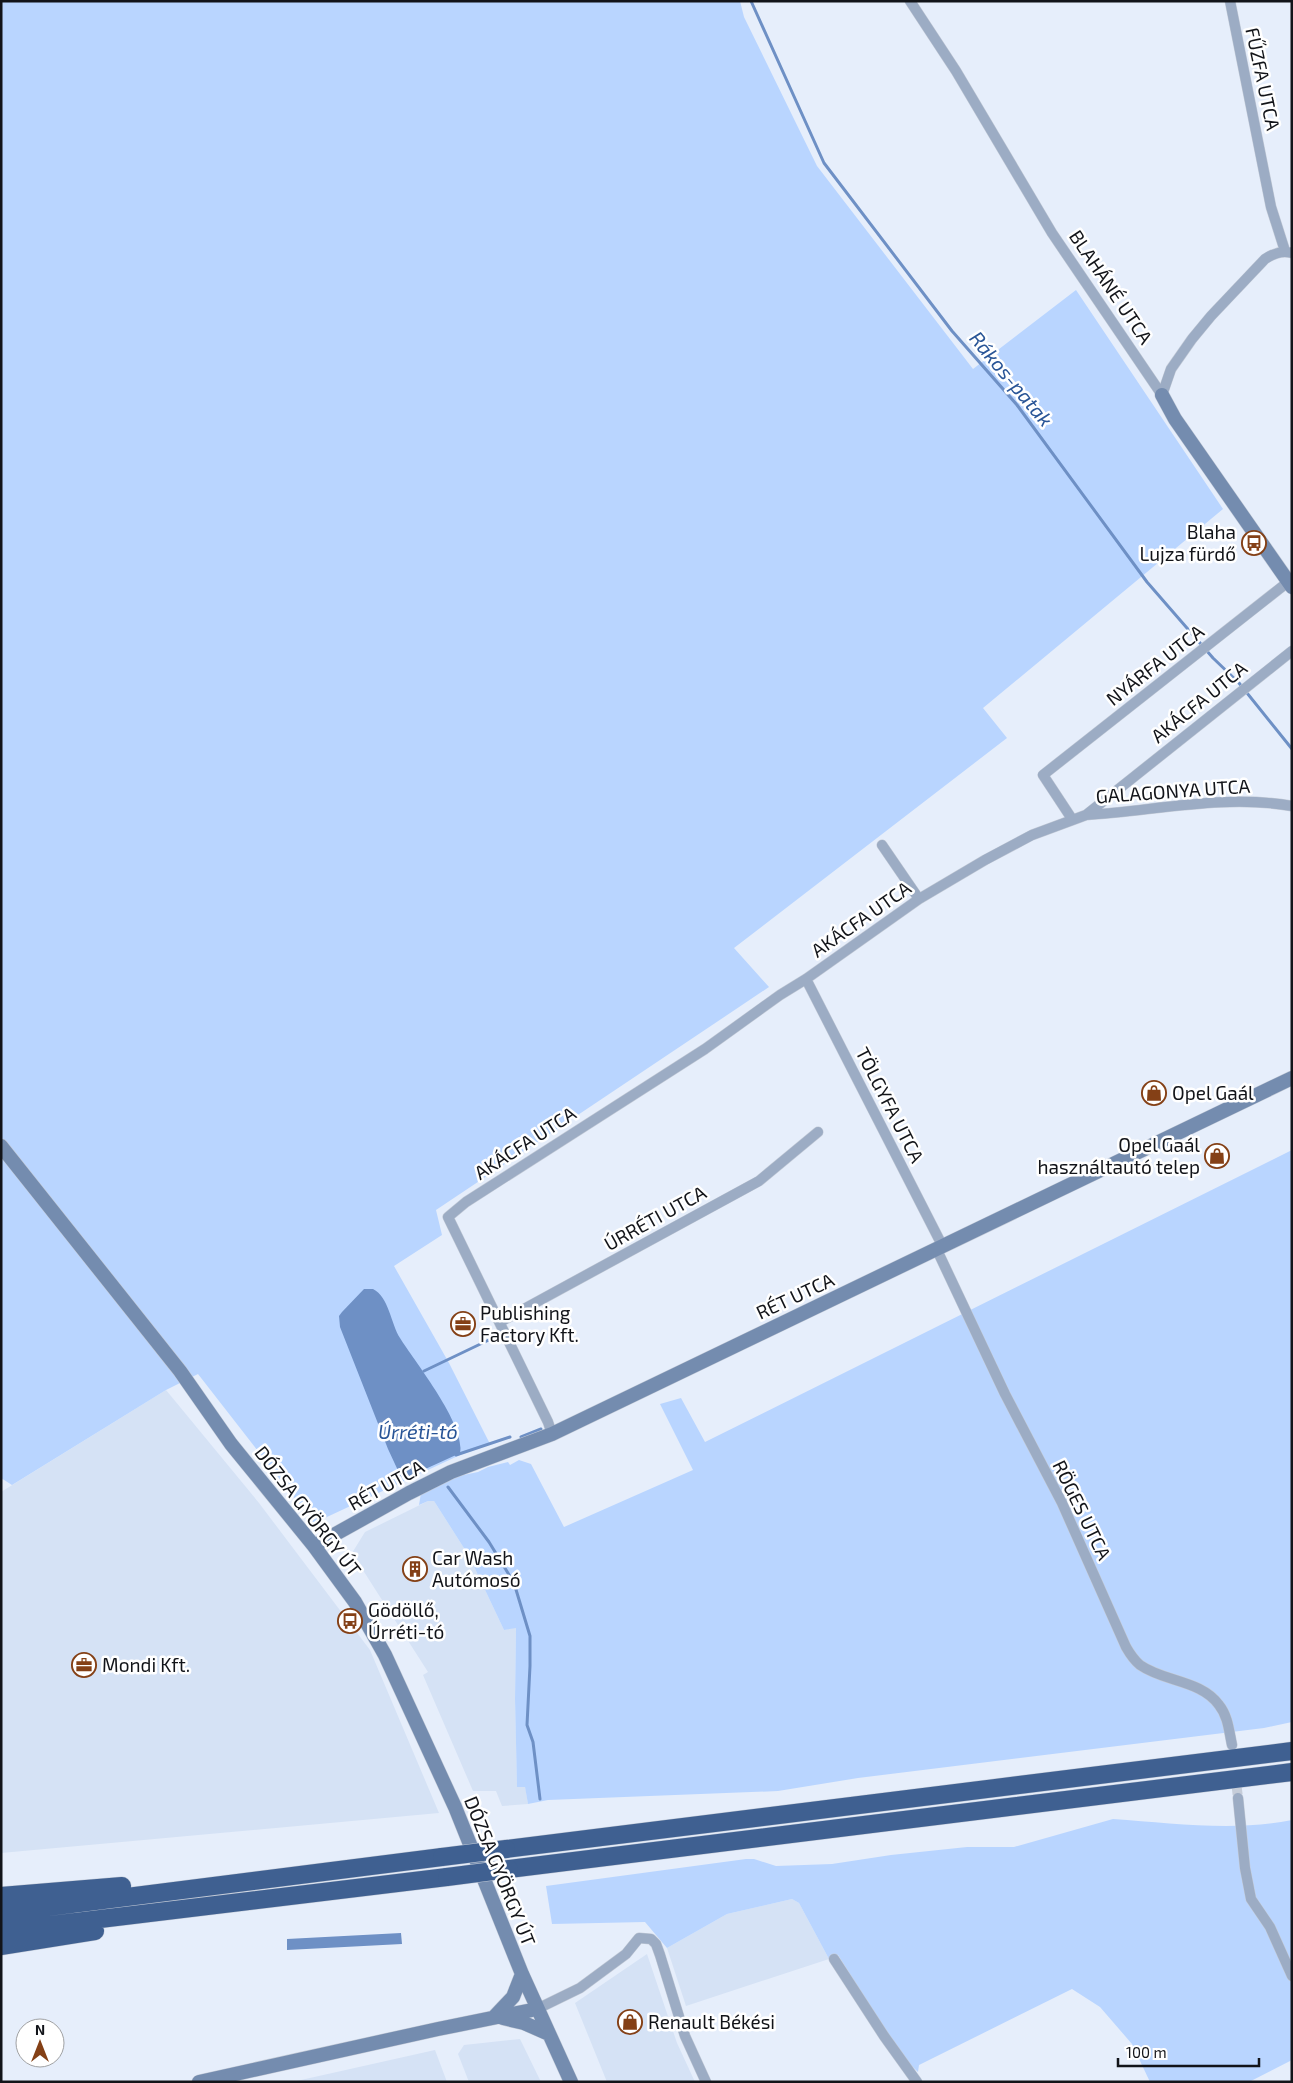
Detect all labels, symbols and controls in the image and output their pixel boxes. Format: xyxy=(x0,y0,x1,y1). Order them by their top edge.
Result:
street label: FŰZFA UTCA xyxy=(1241,25,1286,133)
street label: BLAHÁNÉ UTCA xyxy=(1065,225,1158,348)
water label: Rákos-patak xyxy=(965,326,1058,431)
place label: Blaha Lujza fürdő xyxy=(1139,520,1236,565)
bus stop icon: Blaha Lujza fürdő xyxy=(1241,530,1267,556)
street label: NYÁRFA UTCA xyxy=(1101,619,1208,710)
street label: AKÁCFA UTCA xyxy=(1146,656,1251,747)
street label: GALAGONYA UTCA xyxy=(1095,774,1251,807)
street label: AKÁCFA UTCA xyxy=(806,876,915,961)
street label: TÖLGYFA UTCA xyxy=(851,1043,929,1166)
shop icon: Opel Gaál xyxy=(1141,1080,1167,1106)
place label: Opel Gaál xyxy=(1172,1081,1254,1104)
street label: AKÁCFA UTCA xyxy=(470,1101,580,1184)
place label: Opel Gaál használtautó telep xyxy=(1037,1133,1200,1178)
shop icon: Opel Gaál használtautó telep xyxy=(1204,1143,1230,1169)
street label: ÚRRÉTI UTCA xyxy=(600,1180,710,1255)
street label: RÉT UTCA xyxy=(752,1267,838,1324)
place label: Publishing Factory Kft. xyxy=(480,1301,579,1346)
office icon: Publishing Factory Kft. xyxy=(450,1311,476,1337)
water label: Úrréti-tó xyxy=(378,1419,458,1443)
street label: DÓZSA GYÖRGY ÚT xyxy=(250,1441,366,1580)
street label: RÉT UTCA xyxy=(344,1454,428,1515)
street label: RÖGES UTCA xyxy=(1048,1456,1117,1564)
place label: Car Wash Autómosó xyxy=(432,1546,521,1591)
building icon: Car Wash Autómosó xyxy=(402,1556,428,1582)
place label: Gödöllő, Úrréti-tó xyxy=(368,1598,444,1643)
bus stop icon: Gödöllő, Úrréti-tó xyxy=(337,1608,363,1634)
office icon: Mondi Kft. xyxy=(71,1652,97,1678)
place label: Mondi Kft. xyxy=(102,1653,190,1676)
street label: DÓZSA GYÖRGY ÚT xyxy=(460,1793,541,1949)
shop icon: Renault Békési xyxy=(617,2009,643,2035)
place label: Renault Békési xyxy=(648,2010,775,2033)
north arrow xyxy=(15,2018,65,2068)
text: N xyxy=(35,2021,45,2038)
scale bar xyxy=(1118,2036,1259,2068)
text: 100 m xyxy=(1126,2043,1167,2061)

